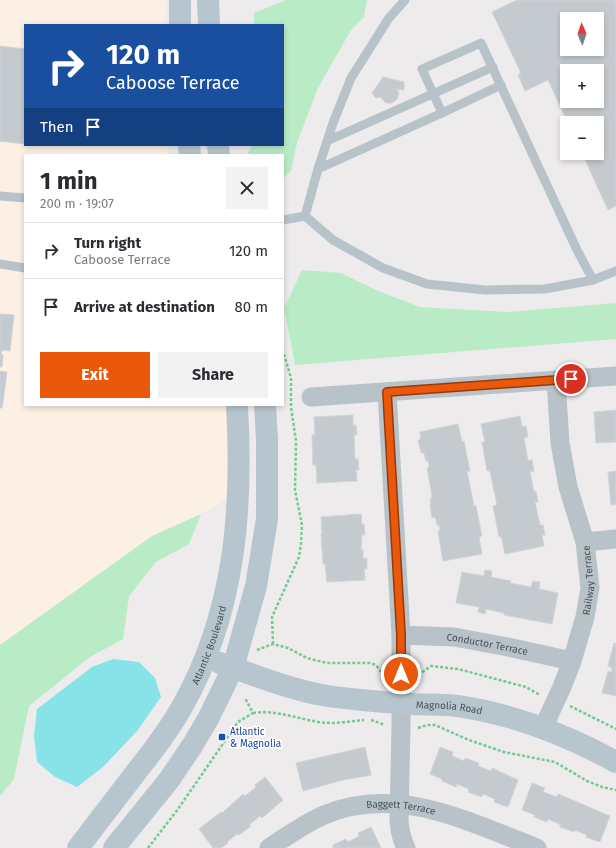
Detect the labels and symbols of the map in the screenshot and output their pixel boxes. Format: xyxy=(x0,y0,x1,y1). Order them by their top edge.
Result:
north arrow xyxy=(560,12,604,56)
pin xyxy=(554,362,588,396)
street label: Railway Terrace xyxy=(580,545,597,616)
street label: Atlantic Boulevard xyxy=(190,604,229,687)
street label: Conductor Terrace xyxy=(446,632,529,658)
position arrow xyxy=(380,653,422,695)
street label: Magnolia Road xyxy=(416,699,484,717)
place label: Atlantic & Magnolia xyxy=(230,726,281,750)
marker: Atlantic & Magnolia xyxy=(217,732,227,742)
street label: Baggett Terrace xyxy=(366,798,437,818)

